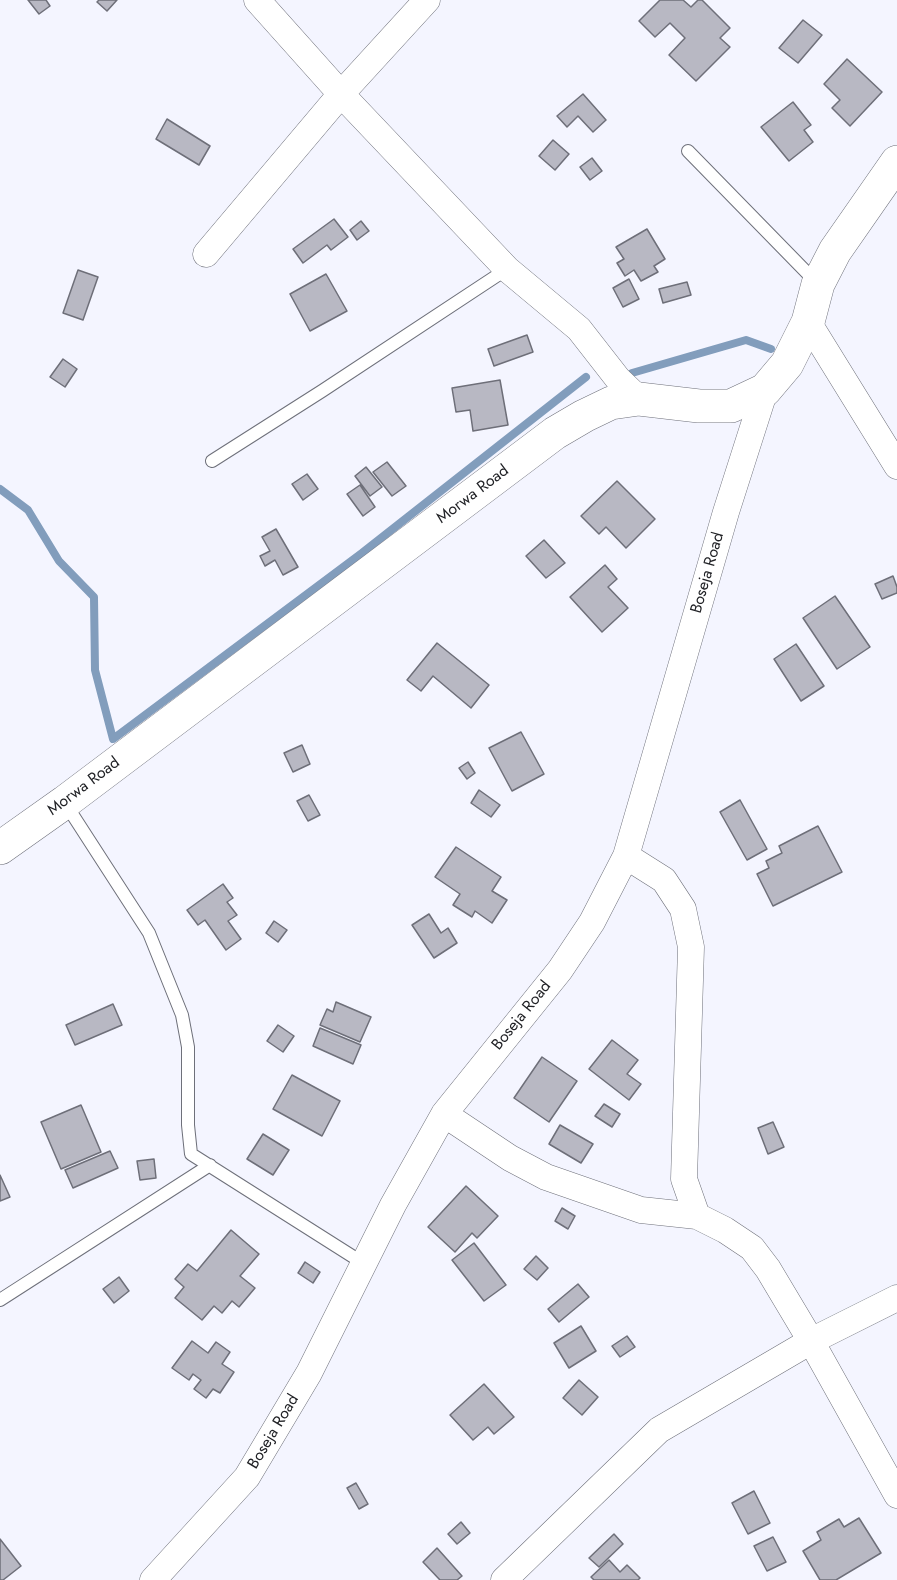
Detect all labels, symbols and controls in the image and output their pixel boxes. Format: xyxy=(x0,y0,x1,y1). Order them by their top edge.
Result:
street label: Morwa Road xyxy=(433,462,513,528)
street label: Boseja Road xyxy=(687,530,729,616)
street label: Morwa Road xyxy=(44,754,124,820)
street label: Boseja Road xyxy=(488,978,556,1054)
street label: Boseja Road xyxy=(244,1391,304,1473)

